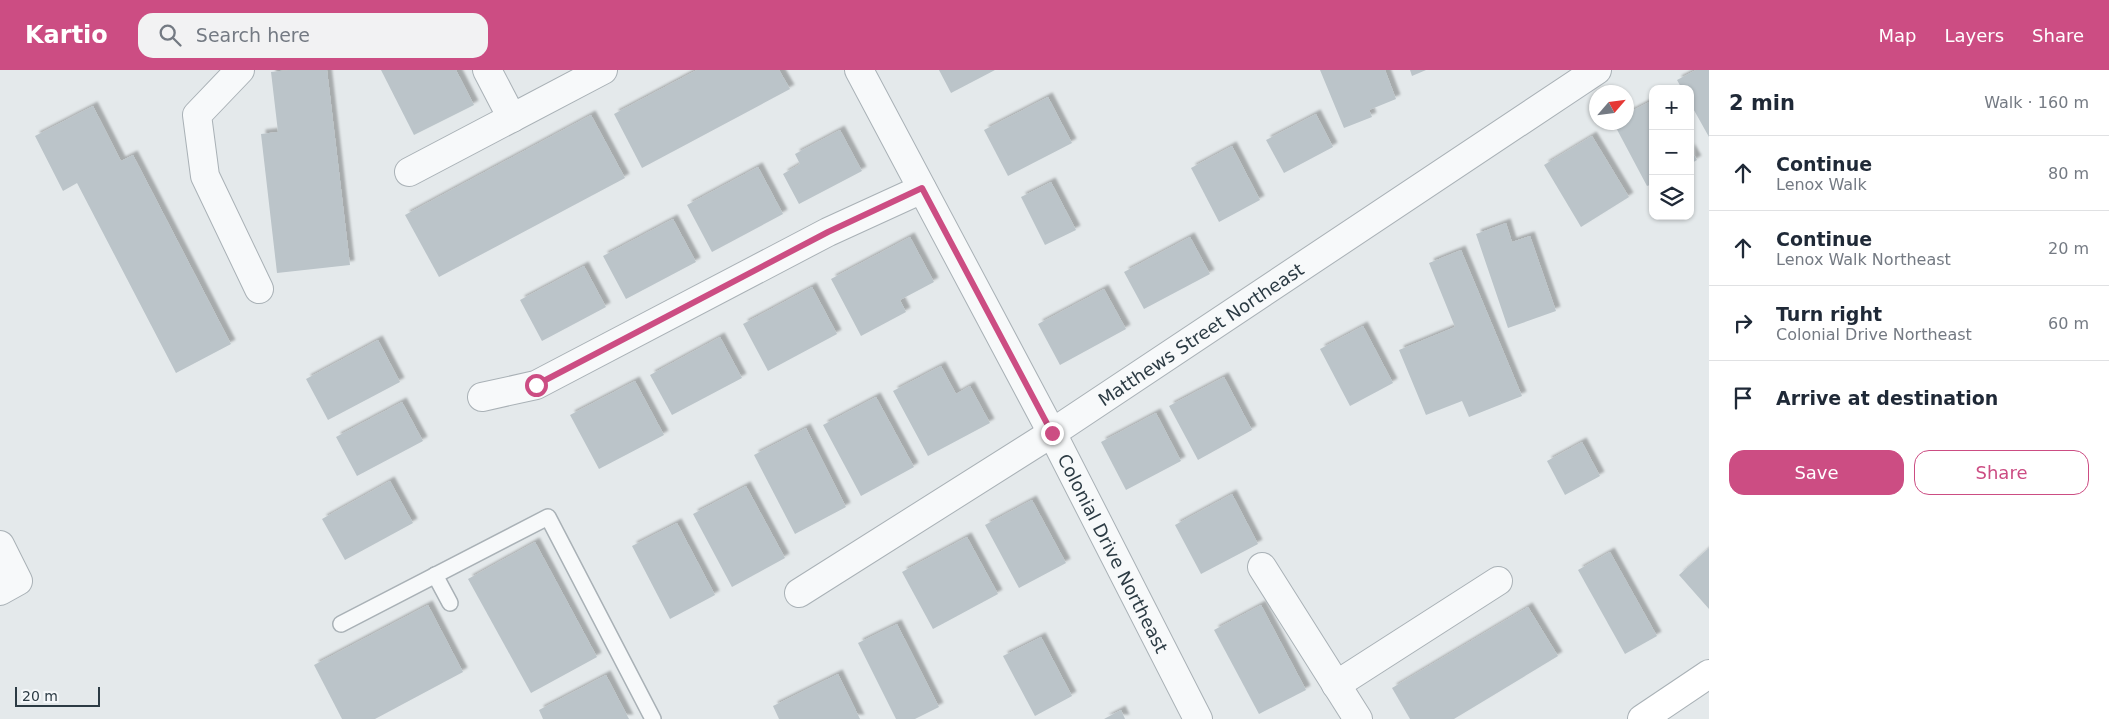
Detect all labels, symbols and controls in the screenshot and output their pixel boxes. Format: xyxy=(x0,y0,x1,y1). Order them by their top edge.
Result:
search box xyxy=(138,13,488,58)
text: Kartio xyxy=(25,21,108,49)
icon: search xyxy=(156,21,184,49)
text: Search here xyxy=(196,24,310,46)
text: Map xyxy=(1878,25,1916,46)
text: Layers xyxy=(1944,25,2004,46)
text: Share xyxy=(2032,25,2084,46)
north arrow xyxy=(1589,85,1634,130)
map controls xyxy=(1649,85,1694,220)
button: + xyxy=(1649,85,1694,130)
text: 2 min xyxy=(1729,91,1795,115)
text: Walk · 160 m xyxy=(1984,93,2089,112)
button: − xyxy=(1649,130,1694,175)
text: Continue xyxy=(1776,153,1872,175)
icon: ahead xyxy=(1729,159,1757,187)
text: 80 m xyxy=(2048,164,2089,183)
button: layers xyxy=(1649,175,1694,220)
text: Lenox Walk xyxy=(1776,175,1867,194)
text: Continue xyxy=(1776,228,1872,250)
icon: ahead xyxy=(1729,234,1757,262)
text: 20 m xyxy=(2048,239,2089,258)
text: Lenox Walk Northeast xyxy=(1776,250,1951,269)
street label: Matthews Street Northeast xyxy=(1094,258,1307,410)
text: Turn right xyxy=(1776,303,1882,325)
icon: right xyxy=(1729,309,1757,337)
text: 60 m xyxy=(2048,314,2089,333)
text: Colonial Drive Northeast xyxy=(1776,325,1972,344)
route start xyxy=(525,374,548,397)
icon: arrive xyxy=(1729,384,1757,412)
text: Arrive at destination xyxy=(1776,387,1998,409)
route end xyxy=(1041,422,1064,445)
street label: Colonial Drive Northeast xyxy=(1054,450,1173,656)
button: Save xyxy=(1729,450,1904,495)
button: Share xyxy=(1914,450,2089,495)
scale bar xyxy=(15,684,100,707)
text: 20 m xyxy=(22,688,58,704)

